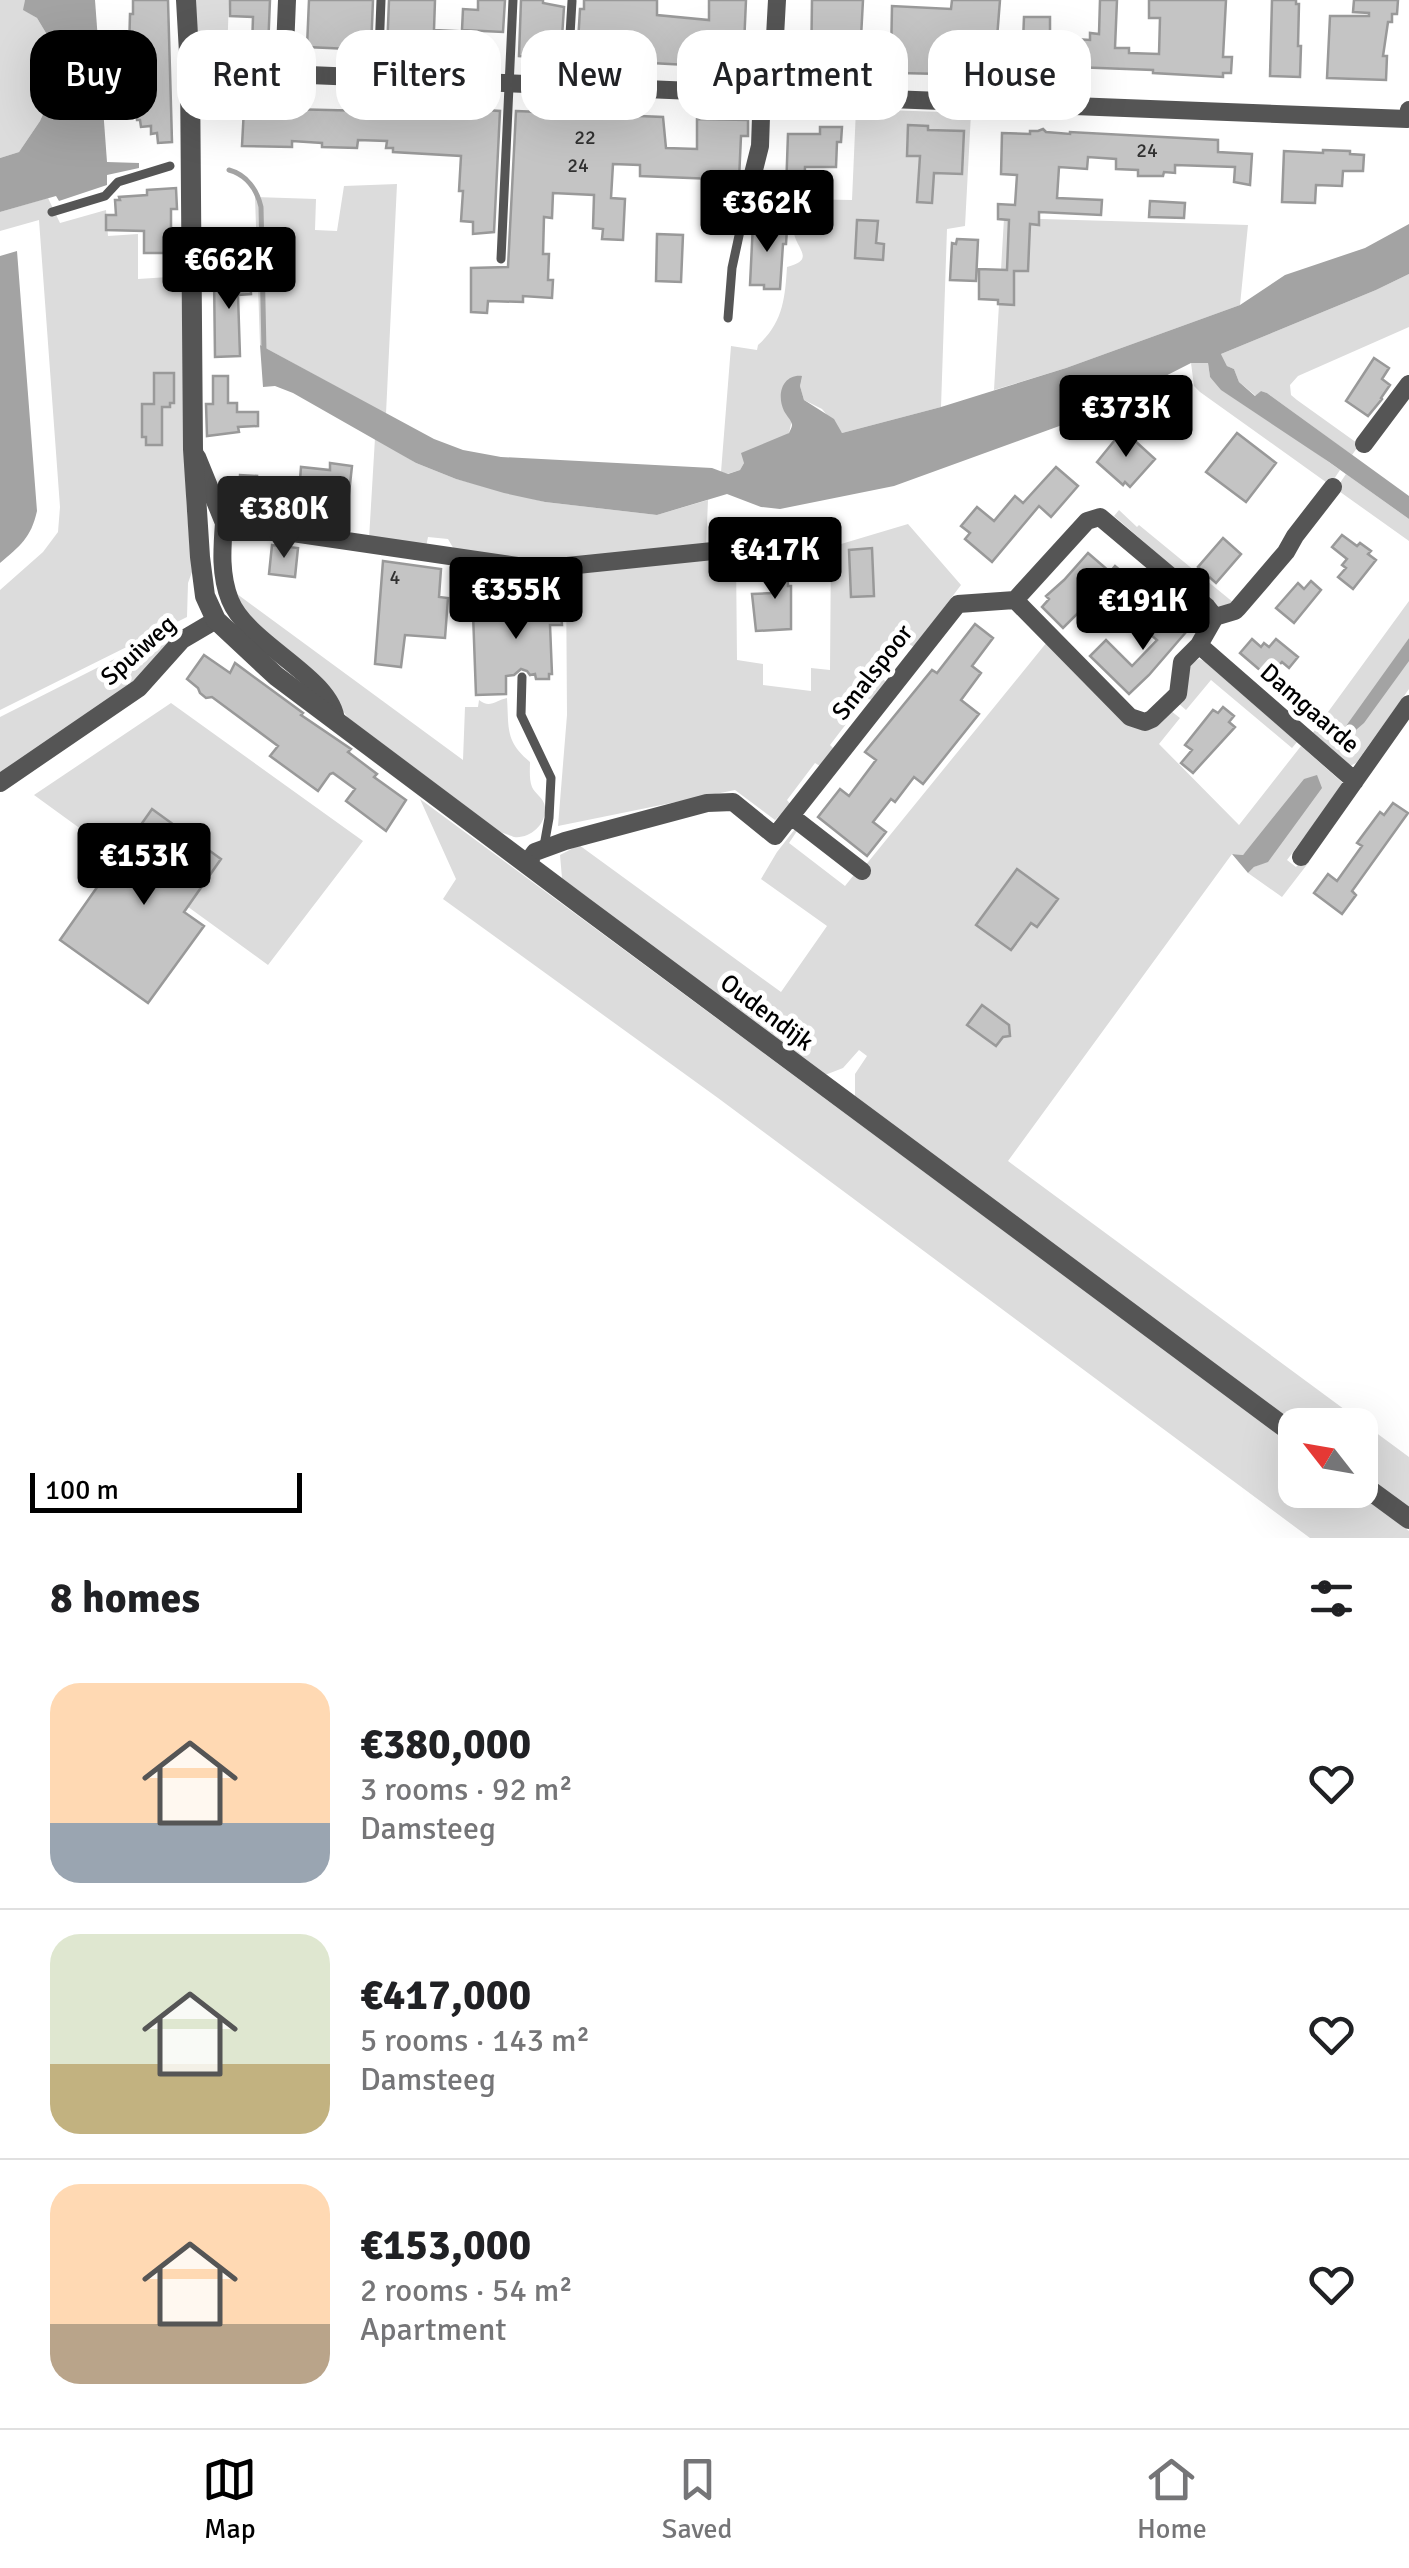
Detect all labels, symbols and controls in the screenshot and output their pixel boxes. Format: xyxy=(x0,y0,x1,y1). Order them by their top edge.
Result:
chip: Buy xyxy=(30,30,157,120)
chip: Rent xyxy=(177,30,316,120)
chip: Filters xyxy=(336,30,501,120)
chip: New xyxy=(521,30,657,120)
chip: Apartment xyxy=(677,30,908,120)
chip: House xyxy=(928,30,1091,120)
house number: 22 xyxy=(574,125,596,150)
house number: 24 xyxy=(1136,138,1158,163)
house number: 24 xyxy=(567,153,589,178)
pin: €362K xyxy=(697,170,837,255)
text: €362K xyxy=(723,183,811,222)
pin: €662K xyxy=(159,227,299,312)
text: €662K xyxy=(185,240,273,279)
pin: €373K xyxy=(1056,375,1196,460)
text: €373K xyxy=(1082,388,1170,427)
pin: €380K xyxy=(214,476,354,561)
text: €380K xyxy=(240,489,328,528)
pin: €417K xyxy=(705,517,845,602)
text: €417K xyxy=(731,530,819,569)
pin: €355K xyxy=(446,557,586,642)
house number: 4 xyxy=(390,565,401,590)
pin: €191K xyxy=(1073,568,1213,653)
text: €355K xyxy=(472,570,560,609)
text: €191K xyxy=(1099,581,1187,620)
street label: Spuiweg xyxy=(94,608,182,692)
street label: Smalspoor xyxy=(825,617,920,726)
street label: Damgaarde xyxy=(1254,656,1366,760)
pin: €153K xyxy=(74,823,214,908)
text: €153K xyxy=(100,836,188,875)
street label: Oudendijk xyxy=(714,967,820,1057)
north arrow xyxy=(1278,1408,1378,1508)
map controls xyxy=(1278,1408,1378,1508)
scale bar xyxy=(30,1468,302,1512)
text: 100 m xyxy=(45,1473,119,1507)
icon: filters xyxy=(1304,1571,1359,1626)
text: 8 homes xyxy=(50,1573,200,1624)
text: €380,000 xyxy=(360,1719,531,1770)
icon: home xyxy=(130,1723,250,1843)
icon: heart xyxy=(1304,1756,1359,1811)
text: 3 rooms · 92 m² xyxy=(360,1770,573,1809)
text: Damsteeg xyxy=(360,1809,496,1848)
text: €417,000 xyxy=(360,1970,531,2021)
icon: home xyxy=(130,1974,250,2094)
icon: heart xyxy=(1304,2007,1359,2062)
text: 5 rooms · 143 m² xyxy=(360,2021,590,2060)
text: Damsteeg xyxy=(360,2060,496,2099)
text: €153,000 xyxy=(360,2220,531,2271)
icon: home xyxy=(130,2224,250,2344)
icon: heart xyxy=(1304,2257,1359,2312)
text: 2 rooms · 54 m² xyxy=(360,2271,573,2310)
text: Apartment xyxy=(360,2310,507,2349)
tab: Map xyxy=(202,2452,257,2546)
tab: Saved xyxy=(662,2452,732,2546)
tab: Home xyxy=(1137,2452,1207,2546)

